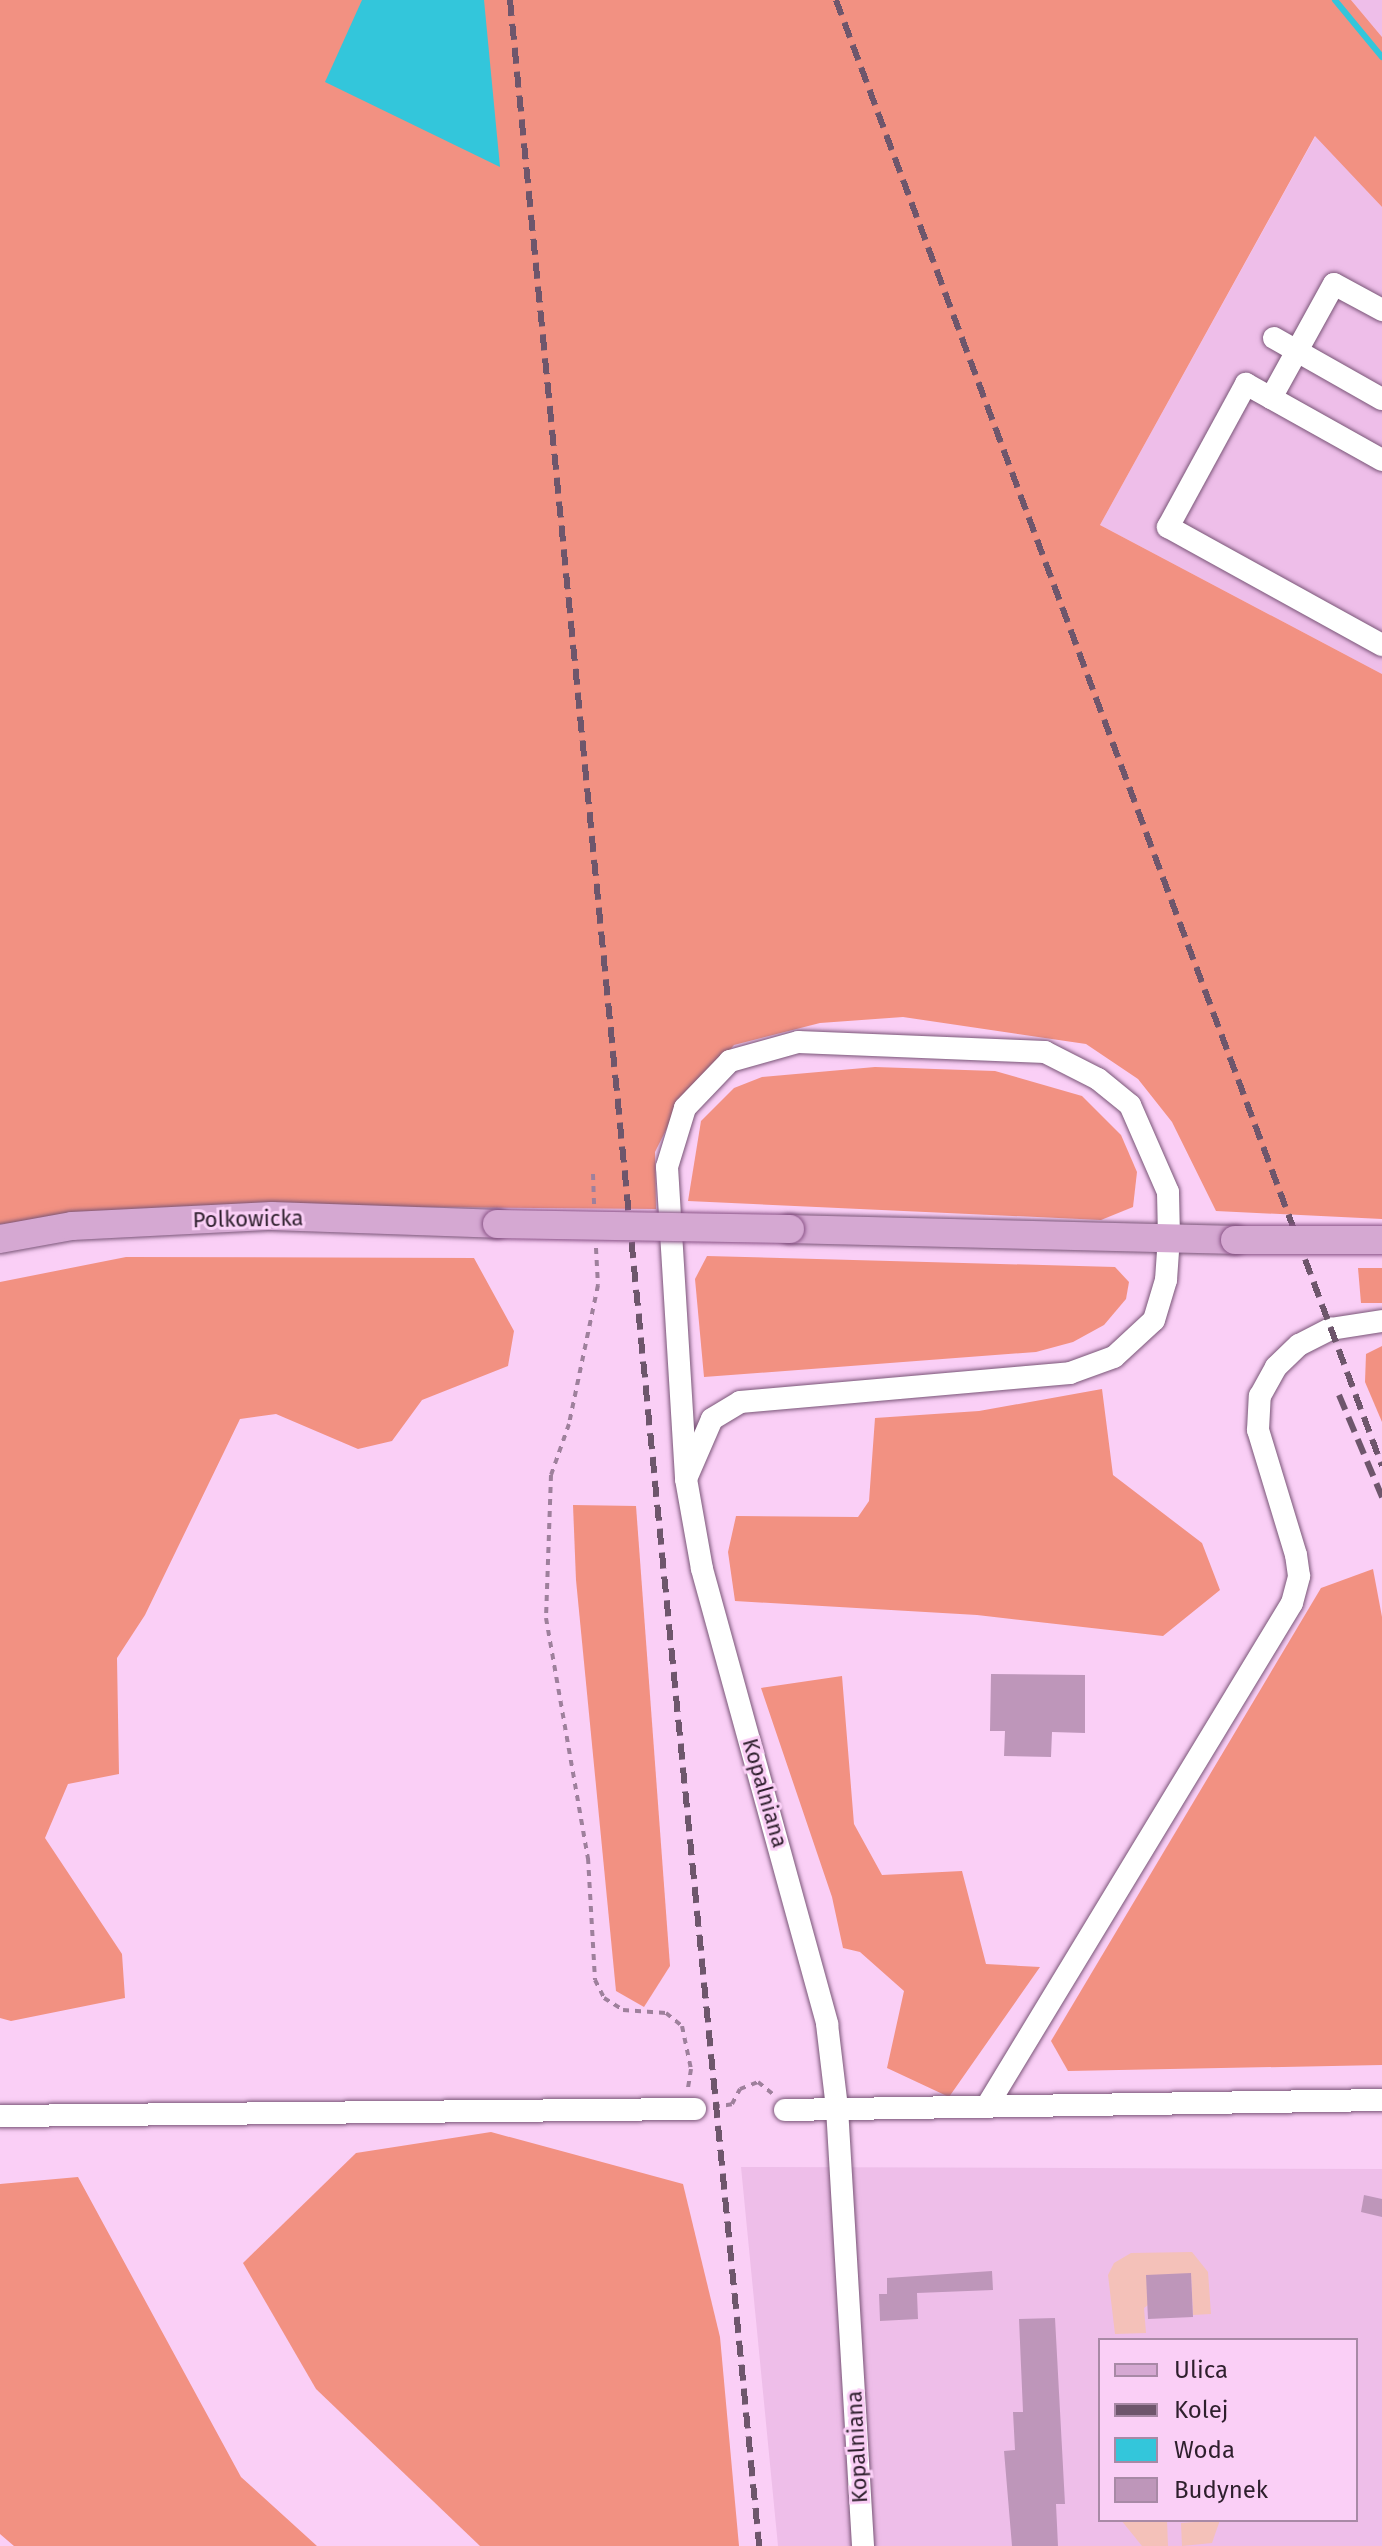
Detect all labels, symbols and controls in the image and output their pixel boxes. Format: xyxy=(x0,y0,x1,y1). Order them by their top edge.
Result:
street label: Polkowicka xyxy=(192,1205,304,1233)
street label: Kopalniana xyxy=(737,1735,793,1851)
legend xyxy=(1098,2338,1358,2522)
text: Ulica xyxy=(1174,2356,1228,2384)
street label: Kopalniana xyxy=(841,2390,873,2504)
text: Kolej xyxy=(1174,2396,1229,2424)
text: Woda xyxy=(1174,2436,1235,2464)
text: Budynek xyxy=(1174,2476,1268,2504)

